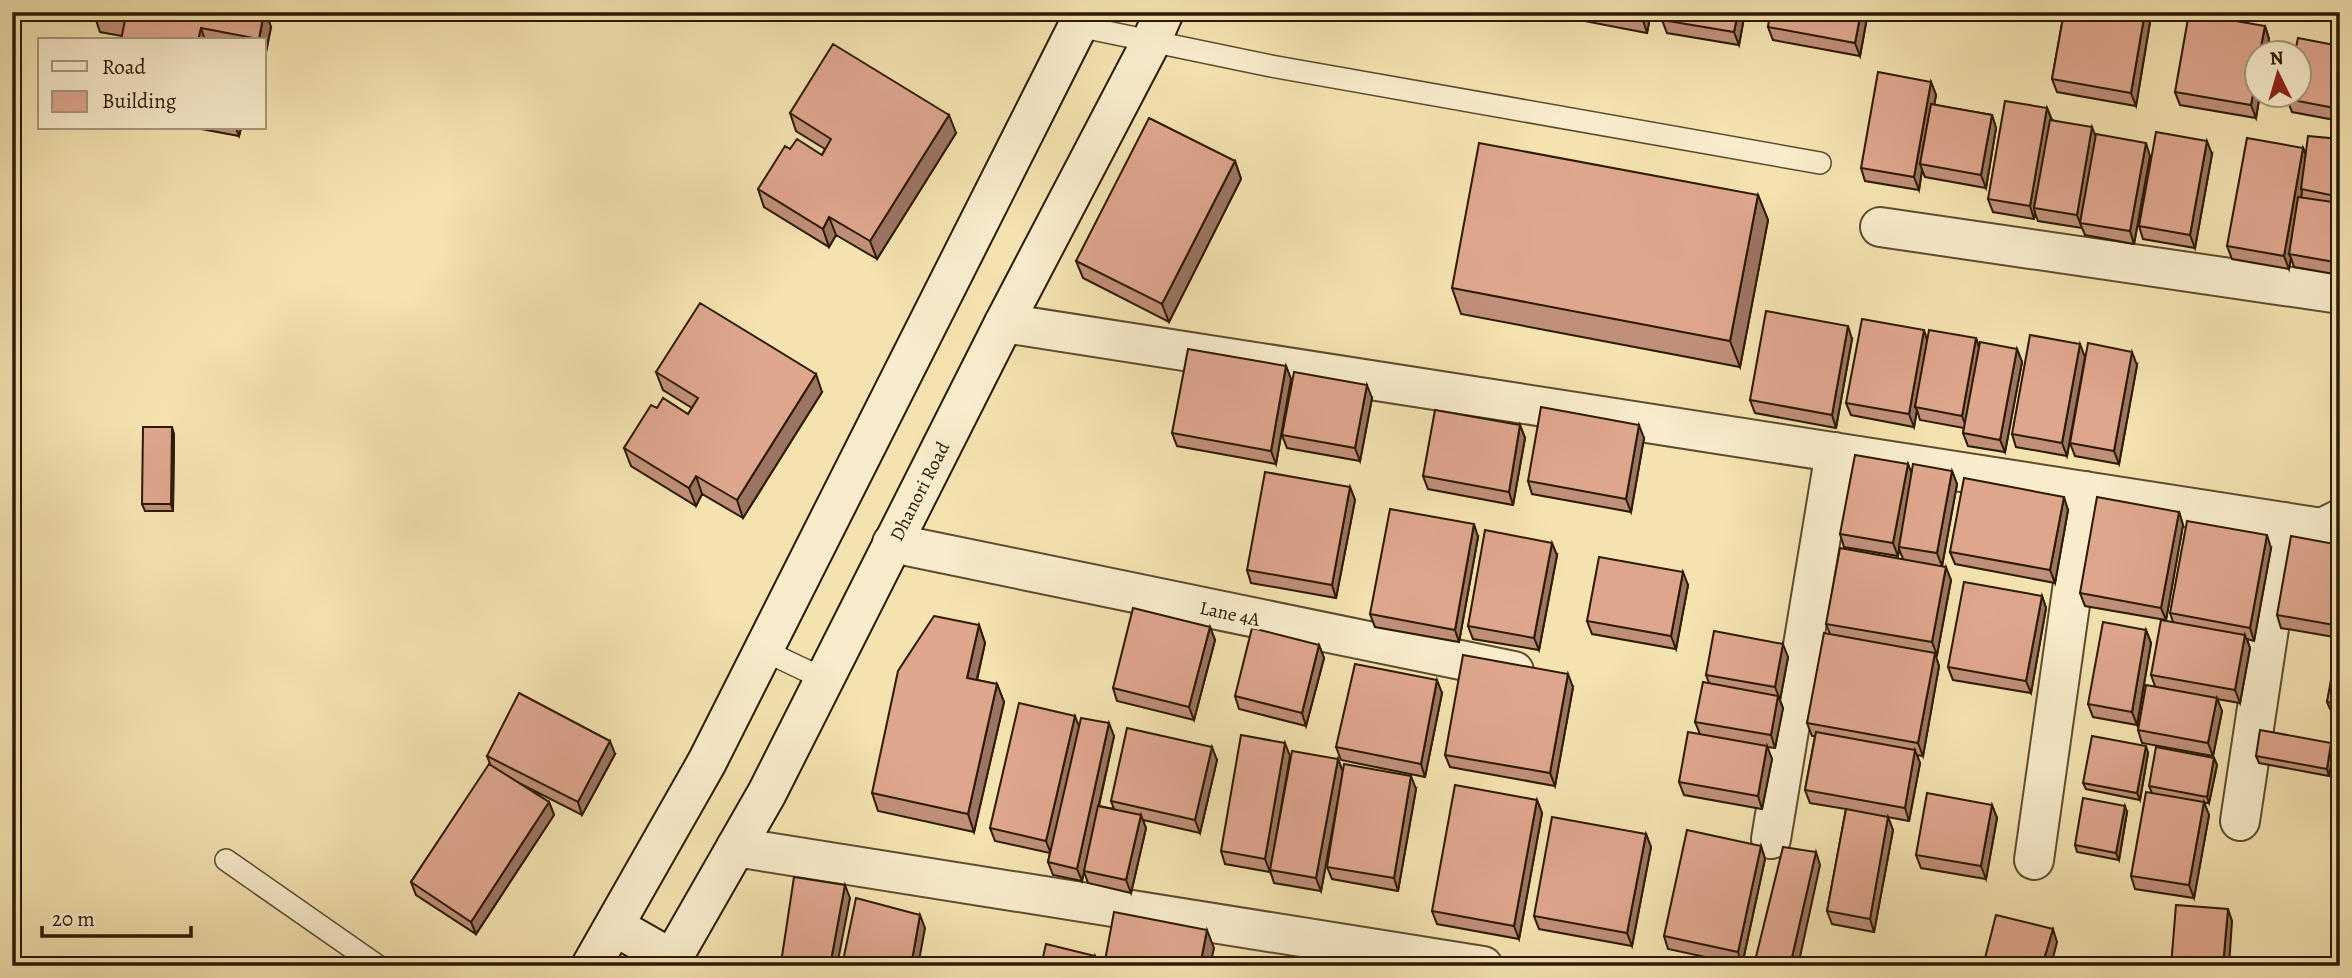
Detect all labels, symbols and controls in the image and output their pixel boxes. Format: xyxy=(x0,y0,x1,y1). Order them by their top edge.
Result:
legend xyxy=(38,38,266,130)
north arrow xyxy=(2244,38,2314,108)
text: N xyxy=(2269,44,2285,72)
text: Road xyxy=(102,53,146,81)
text: Building xyxy=(102,87,177,115)
street label: Dhanori Road xyxy=(884,437,956,546)
street label: Lane 4A xyxy=(1197,595,1263,633)
scale bar xyxy=(42,894,191,938)
text: 20 m xyxy=(52,905,95,933)

